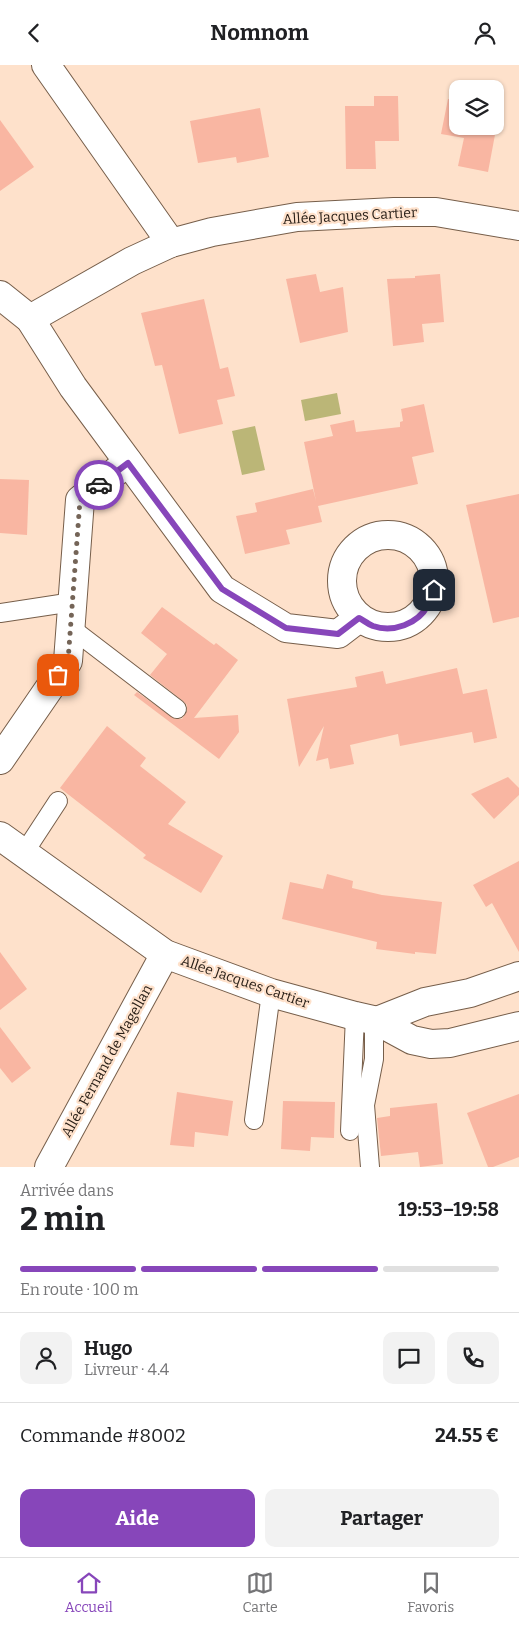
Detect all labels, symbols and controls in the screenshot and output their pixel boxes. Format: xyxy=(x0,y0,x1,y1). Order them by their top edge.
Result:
icon: back xyxy=(20,19,48,47)
text: Nomnom xyxy=(210,19,309,46)
icon: person xyxy=(471,19,499,47)
map controls xyxy=(449,80,504,135)
button: layers xyxy=(449,80,504,135)
street label: Allée Jacques Cartier xyxy=(282,204,418,228)
courier xyxy=(74,460,124,510)
icon: car xyxy=(85,471,113,499)
pin xyxy=(413,569,455,611)
icon: home xyxy=(420,576,448,604)
pin xyxy=(37,654,79,696)
icon: bag xyxy=(44,661,72,689)
street label: Allée Jacques Cartier xyxy=(179,952,311,1012)
street label: Allée Fernand de Magellan xyxy=(58,982,156,1140)
text: Arrivée dans xyxy=(20,1181,114,1200)
text: 19:53–19:58 xyxy=(398,1198,499,1221)
text: 2 min xyxy=(20,1200,105,1238)
text: En route · 100 m xyxy=(20,1280,139,1299)
button: person xyxy=(20,1332,72,1384)
button: chat xyxy=(383,1332,435,1384)
button: phone xyxy=(447,1332,499,1384)
text: Hugo xyxy=(84,1337,133,1360)
text: Livreur · 4.4 xyxy=(84,1360,169,1379)
text: Commande #8002 xyxy=(20,1424,186,1447)
text: 24.55 € xyxy=(435,1424,499,1447)
button: Aide xyxy=(20,1489,255,1547)
button: Partager xyxy=(265,1489,499,1547)
tab: Accueil xyxy=(65,1569,113,1616)
tab: Carte xyxy=(243,1569,278,1616)
tab: Favoris xyxy=(407,1569,454,1616)

